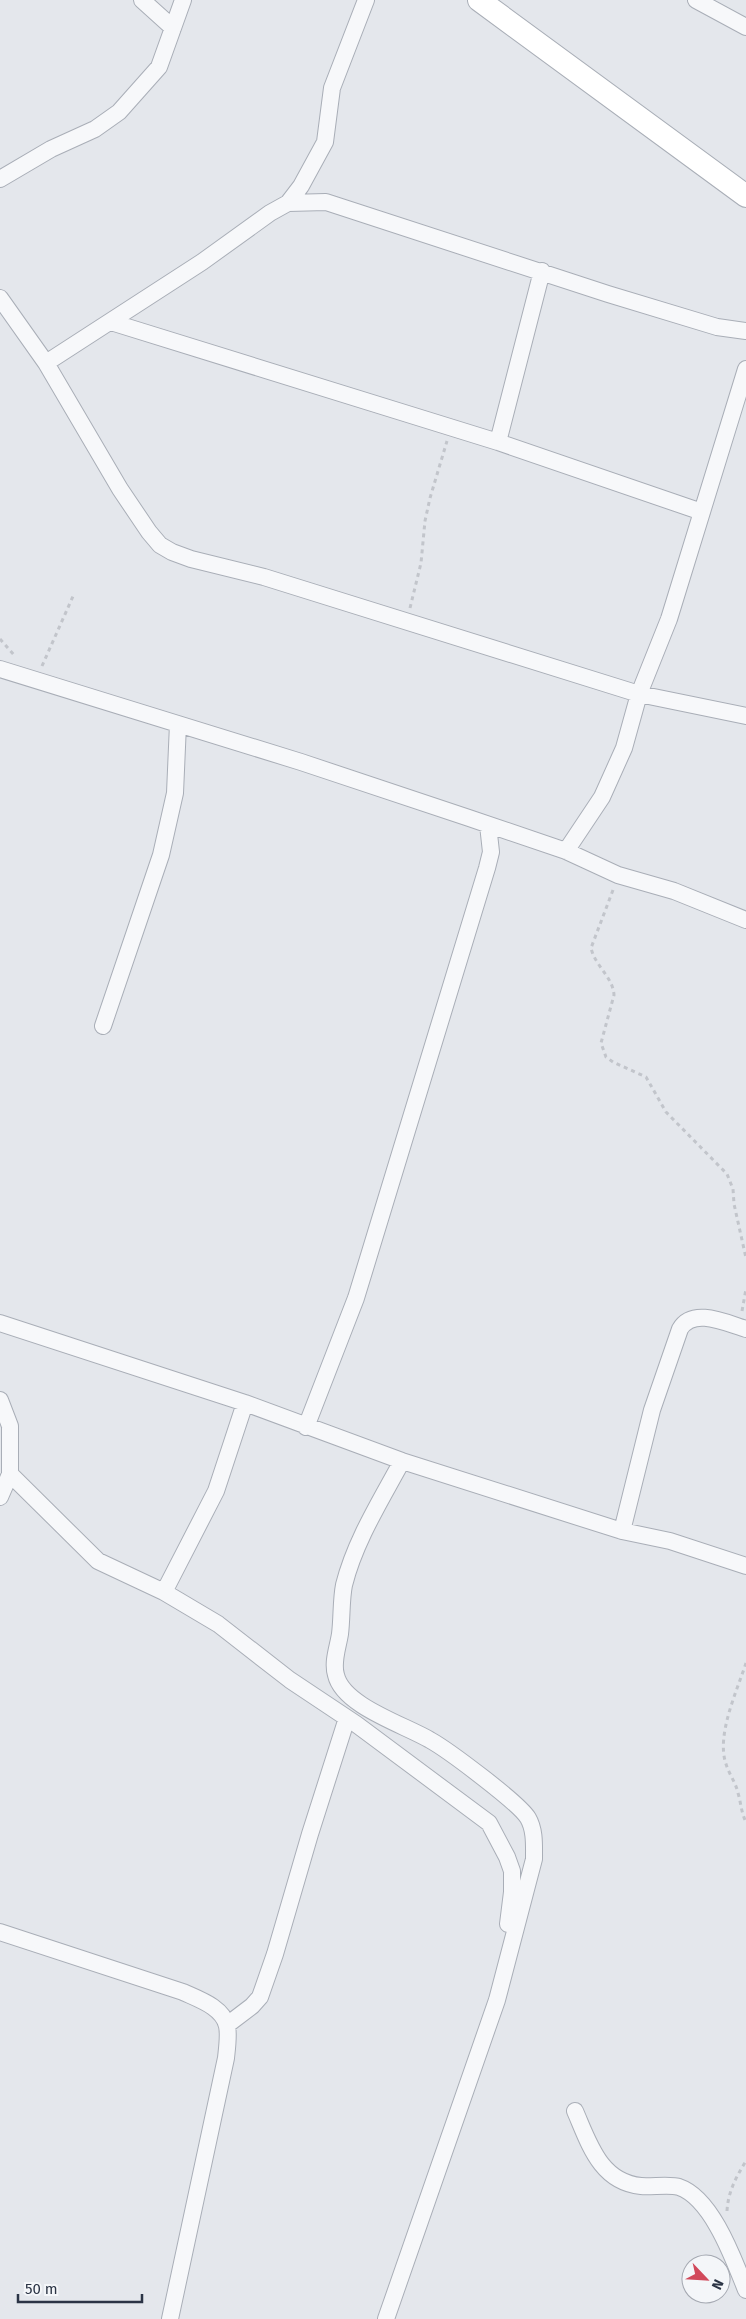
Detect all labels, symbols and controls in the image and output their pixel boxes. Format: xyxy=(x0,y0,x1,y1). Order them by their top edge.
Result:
north arrow xyxy=(681,2254,731,2304)
scale bar xyxy=(18,2272,141,2304)
text: N xyxy=(708,2276,727,2292)
text: 50 m xyxy=(25,2280,58,2298)

